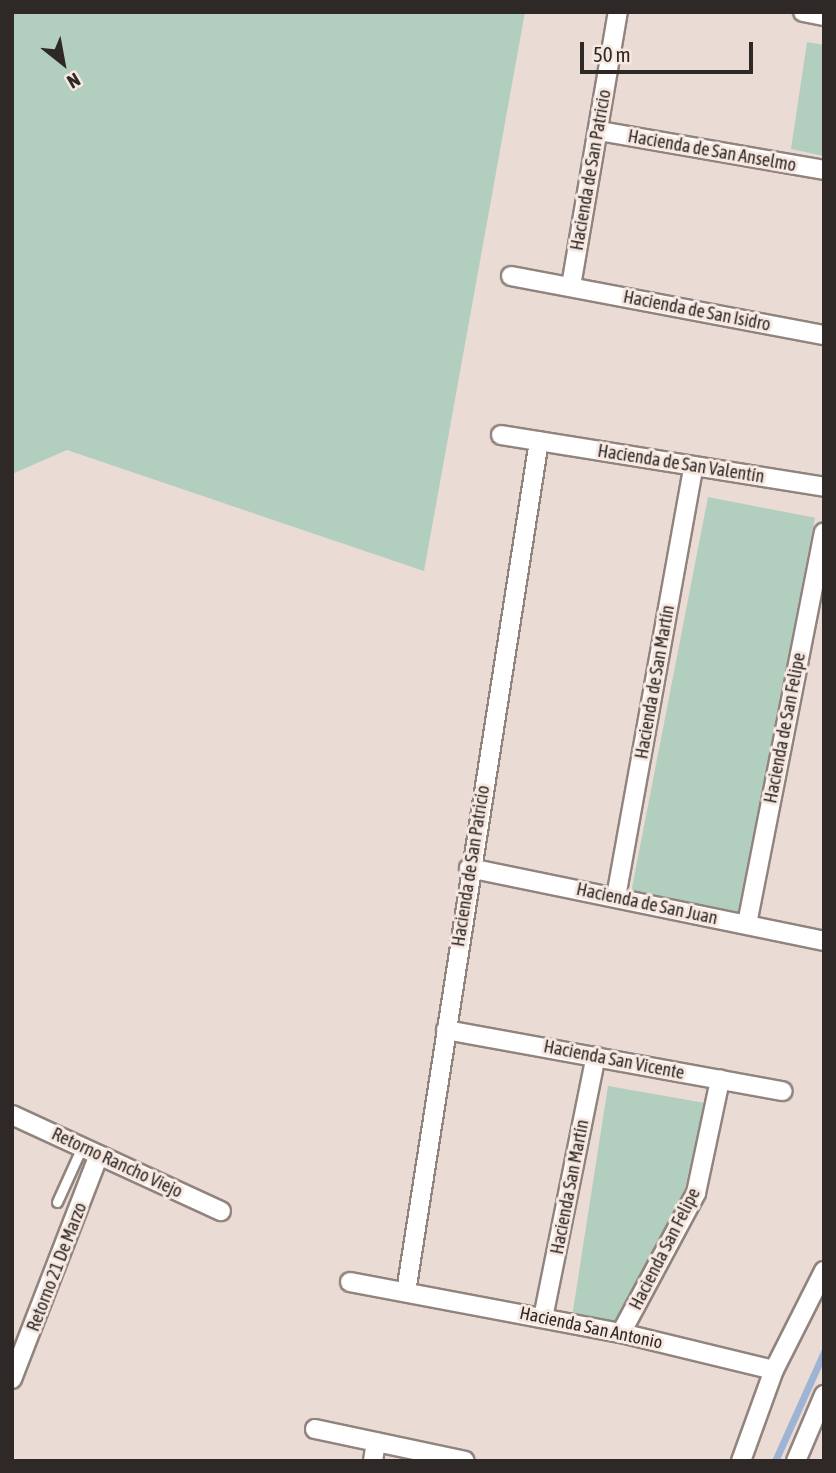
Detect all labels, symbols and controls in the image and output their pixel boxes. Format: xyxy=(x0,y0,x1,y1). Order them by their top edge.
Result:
north arrow xyxy=(28,28,98,98)
scale bar xyxy=(584,28,757,72)
text: 50 m xyxy=(593,42,631,66)
text: N xyxy=(63,69,84,93)
street label: Hacienda de San Patricio xyxy=(566,88,616,252)
street label: Hacienda de San Anselmo xyxy=(626,126,798,176)
street label: Hacienda de San Isidro xyxy=(622,286,772,336)
street label: Hacienda de San Valentín xyxy=(596,440,766,488)
street label: Hacienda de San Martín xyxy=(631,603,679,761)
street label: Hacienda de San Felipe xyxy=(760,651,810,805)
street label: Hacienda de San Patricio xyxy=(448,784,494,948)
street label: Hacienda de San Juan xyxy=(574,878,720,930)
street label: Hacienda San Vicente xyxy=(542,1036,686,1084)
street label: Hacienda San Martín xyxy=(546,1118,594,1256)
street label: Retorno Rancho Viejo xyxy=(48,1123,186,1203)
street label: Hacienda San Felipe xyxy=(625,1185,705,1313)
street label: Retorno 21 De Marzo xyxy=(23,1200,91,1334)
street label: Hacienda San Antonio xyxy=(518,1302,664,1354)

